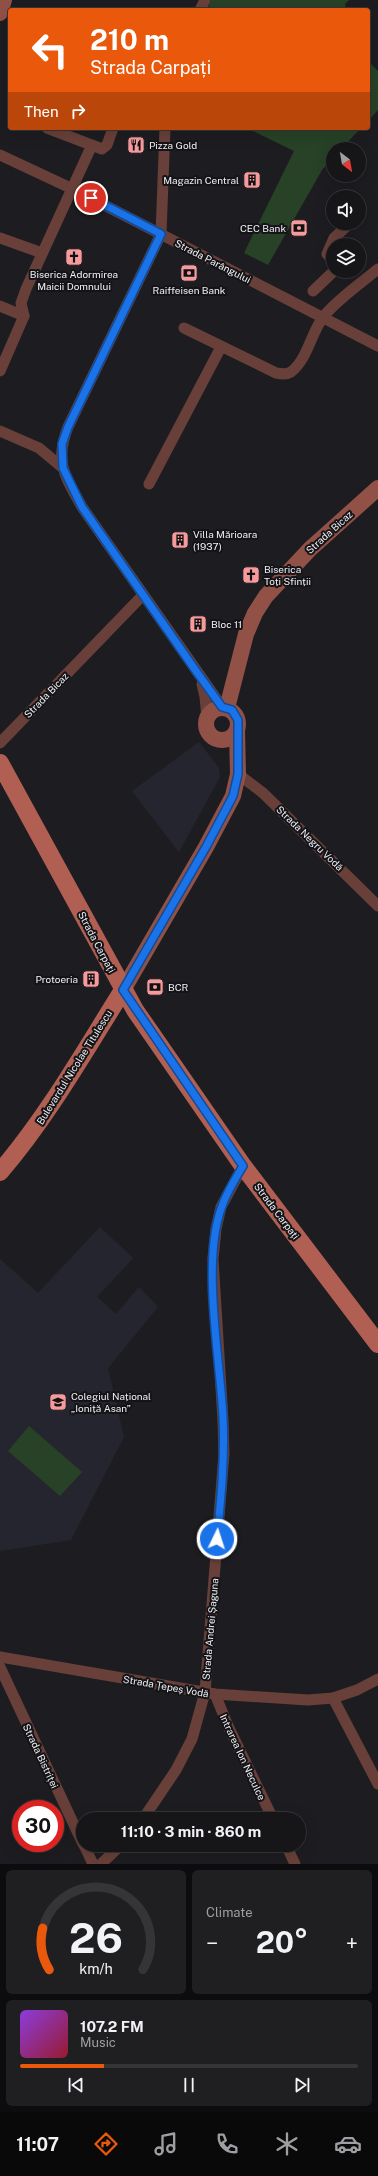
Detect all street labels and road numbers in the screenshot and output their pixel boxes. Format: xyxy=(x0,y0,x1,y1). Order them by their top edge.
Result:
street label: Strada Parângului xyxy=(173,237,253,285)
street label: Strada Bicaz xyxy=(303,508,355,556)
street label: Strada Bicaz xyxy=(21,670,71,720)
street label: Strada Negru Vodă xyxy=(274,803,346,873)
street label: Strada Carpați xyxy=(76,909,118,975)
street label: Bulevardul Nicolae Titulescu xyxy=(34,1007,114,1127)
street label: Strada Carpați xyxy=(252,1180,302,1242)
street label: Strada Andrei Șaguna xyxy=(200,1578,220,1680)
street label: Strada Țepeș Vodă xyxy=(122,1673,210,1700)
street label: Intrarea Ion Neculce xyxy=(218,1712,268,1802)
street label: Strada Bistriței xyxy=(21,1722,61,1790)

